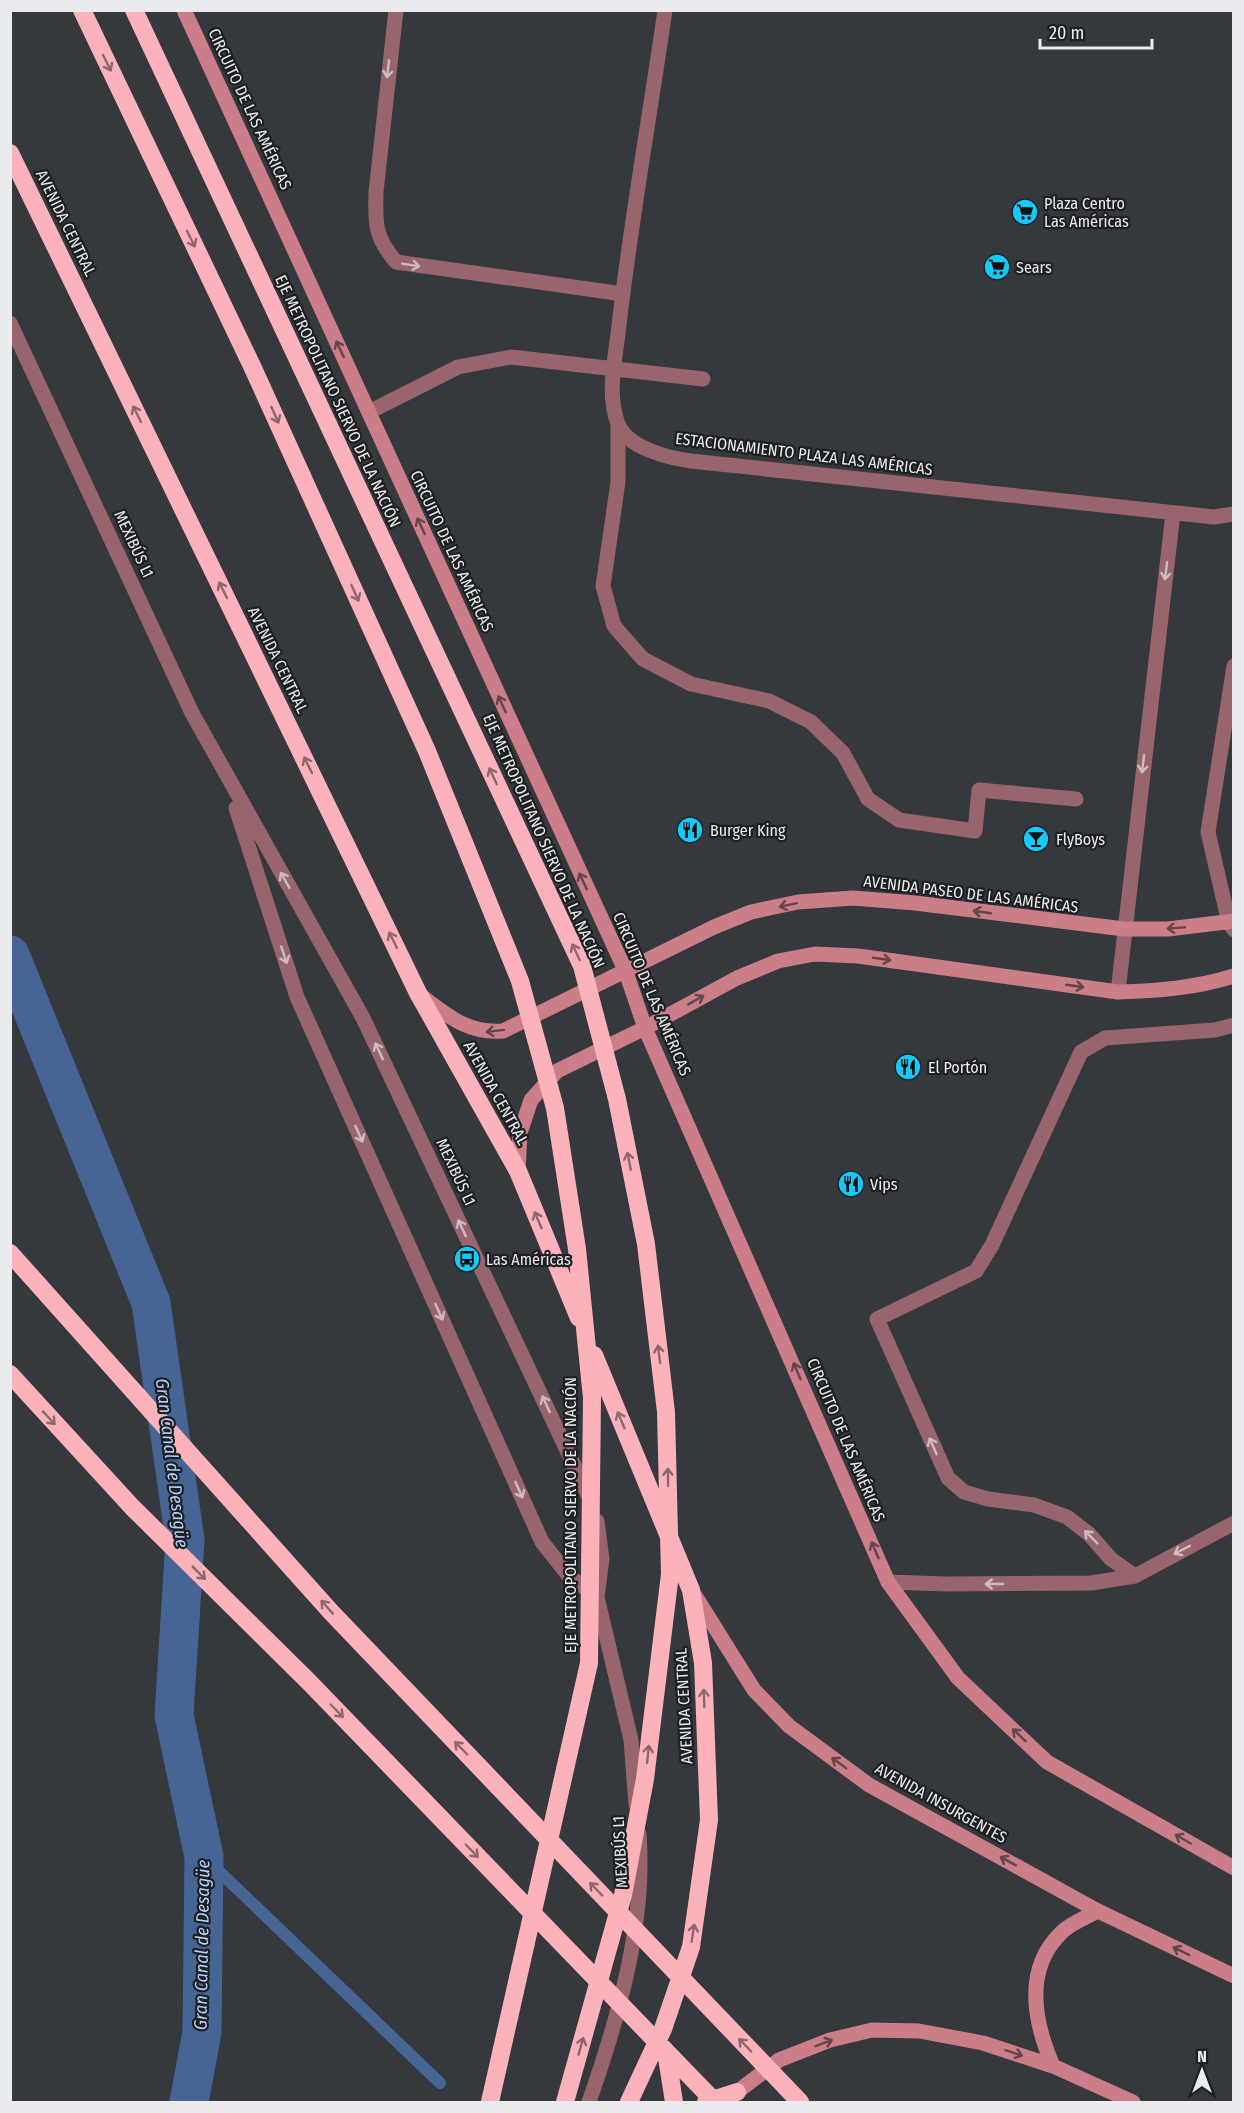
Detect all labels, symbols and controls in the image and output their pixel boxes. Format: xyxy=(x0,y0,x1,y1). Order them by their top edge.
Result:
scale bar xyxy=(1040,12,1152,50)
text: 20 m xyxy=(1049,22,1084,44)
street label: CIRCUITO DE LAS AMÉRICAS xyxy=(204,25,296,193)
one-way arrow xyxy=(102,54,113,72)
one-way arrow xyxy=(382,58,393,78)
street label: AVENIDA CENTRAL xyxy=(32,167,100,279)
place label: Plaza Centro Las Américas xyxy=(1044,194,1129,231)
supermarket icon: Plaza Centro Las Américas xyxy=(1010,197,1040,227)
one-way arrow xyxy=(186,230,198,248)
supermarket icon: Sears xyxy=(982,252,1012,282)
place label: Sears xyxy=(1016,258,1052,277)
one-way arrow xyxy=(401,259,421,270)
street label: EJE METROPOLITANO SIERVO DE LA NACIÓN xyxy=(271,272,405,530)
one-way arrow xyxy=(333,341,345,359)
one-way arrow xyxy=(131,406,143,424)
one-way arrow xyxy=(269,406,281,424)
street label: ESTACIONAMIENTO PLAZA LAS AMÉRICAS xyxy=(674,429,934,479)
street label: CIRCUITO DE LAS AMÉRICAS xyxy=(406,467,498,635)
street label: MEXIBÚS L1 xyxy=(110,507,158,581)
one-way arrow xyxy=(415,518,426,536)
one-way arrow xyxy=(1160,560,1171,580)
one-way arrow xyxy=(216,581,228,599)
one-way arrow xyxy=(350,583,362,601)
street label: AVENIDA CENTRAL xyxy=(244,604,312,716)
one-way arrow xyxy=(496,695,507,713)
street label: EJE METROPOLITANO SIERVO DE LA NACIÓN xyxy=(479,711,609,971)
one-way arrow xyxy=(1137,754,1148,774)
one-way arrow xyxy=(301,756,313,774)
one-way arrow xyxy=(487,767,499,785)
restaurant icon: Burger King xyxy=(675,815,705,845)
place label: Burger King xyxy=(710,821,786,840)
bar icon: FlyBoys xyxy=(1021,824,1051,854)
place label: FlyBoys xyxy=(1056,830,1105,849)
street label: AVENIDA PASEO DE LAS AMÉRICAS xyxy=(862,871,1080,917)
one-way arrow xyxy=(279,872,291,889)
one-way arrow xyxy=(577,872,589,890)
one-way arrow xyxy=(779,899,798,911)
one-way arrow xyxy=(972,906,992,917)
street label: CIRCUITO DE LAS AMÉRICAS xyxy=(609,909,695,1079)
one-way arrow xyxy=(1166,923,1186,934)
one-way arrow xyxy=(386,932,398,950)
one-way arrow xyxy=(569,944,581,962)
one-way arrow xyxy=(279,945,290,964)
one-way arrow xyxy=(871,954,891,965)
one-way arrow xyxy=(1064,980,1084,991)
one-way arrow xyxy=(687,994,705,1005)
one-way arrow xyxy=(485,1026,505,1037)
street label: AVENIDA CENTRAL xyxy=(460,1038,532,1148)
one-way arrow xyxy=(372,1043,384,1061)
restaurant icon: El Portón xyxy=(893,1052,923,1082)
place label: El Portón xyxy=(928,1058,987,1077)
one-way arrow xyxy=(354,1125,365,1143)
street label: MEXIBÚS L1 xyxy=(432,1135,480,1209)
one-way arrow xyxy=(623,1152,634,1172)
restaurant icon: Vips xyxy=(836,1169,866,1199)
place label: Vips xyxy=(870,1175,898,1194)
one-way arrow xyxy=(532,1211,543,1230)
one-way arrow xyxy=(456,1219,468,1237)
bus stop icon: Las Américas xyxy=(452,1244,482,1274)
place label: Las Américas xyxy=(486,1250,571,1269)
one-way arrow xyxy=(434,1302,445,1321)
one-way arrow xyxy=(653,1345,664,1364)
street label: CIRCUITO DE LAS AMÉRICAS xyxy=(803,1355,889,1525)
one-way arrow xyxy=(791,1362,802,1381)
water label: Gran Canal de Desagüe xyxy=(151,1377,193,1549)
street label: EJE METROPOLITANO SIERVO DE LA NACIÓN xyxy=(561,1377,580,1653)
one-way arrow xyxy=(539,1395,551,1413)
one-way arrow xyxy=(42,1410,56,1425)
one-way arrow xyxy=(615,1411,626,1429)
one-way arrow xyxy=(927,1437,939,1455)
one-way arrow xyxy=(662,1467,673,1487)
one-way arrow xyxy=(514,1480,525,1498)
one-way arrow xyxy=(1084,1530,1098,1545)
one-way arrow xyxy=(868,1541,880,1559)
one-way arrow xyxy=(1174,1544,1191,1556)
one-way arrow xyxy=(191,1566,206,1581)
one-way arrow xyxy=(984,1578,1004,1590)
one-way arrow xyxy=(320,1600,334,1615)
street label: AVENIDA CENTRAL xyxy=(671,1648,697,1764)
one-way arrow xyxy=(699,1688,710,1708)
one-way arrow xyxy=(330,1703,344,1718)
one-way arrow xyxy=(1011,1728,1026,1743)
one-way arrow xyxy=(455,1741,469,1756)
one-way arrow xyxy=(643,1745,654,1765)
one-way arrow xyxy=(832,1757,848,1769)
street label: AVENIDA INSURGENTES xyxy=(872,1759,1010,1847)
street label: MEXIBÚS L1 xyxy=(609,1816,631,1888)
one-way arrow xyxy=(1174,1833,1192,1844)
one-way arrow xyxy=(465,1844,480,1859)
one-way arrow xyxy=(1000,1855,1017,1867)
water label: Gran Canal de Desagüe xyxy=(190,1859,214,2030)
one-way arrow xyxy=(589,1882,603,1897)
one-way arrow xyxy=(688,1924,699,1944)
one-way arrow xyxy=(1172,1944,1190,1956)
one-way arrow xyxy=(575,2037,587,2056)
one-way arrow xyxy=(814,2037,832,2048)
one-way arrow xyxy=(739,2038,753,2053)
north arrow xyxy=(1172,2041,1232,2101)
text: N xyxy=(1197,2047,1207,2066)
one-way arrow xyxy=(1004,2048,1023,2059)

